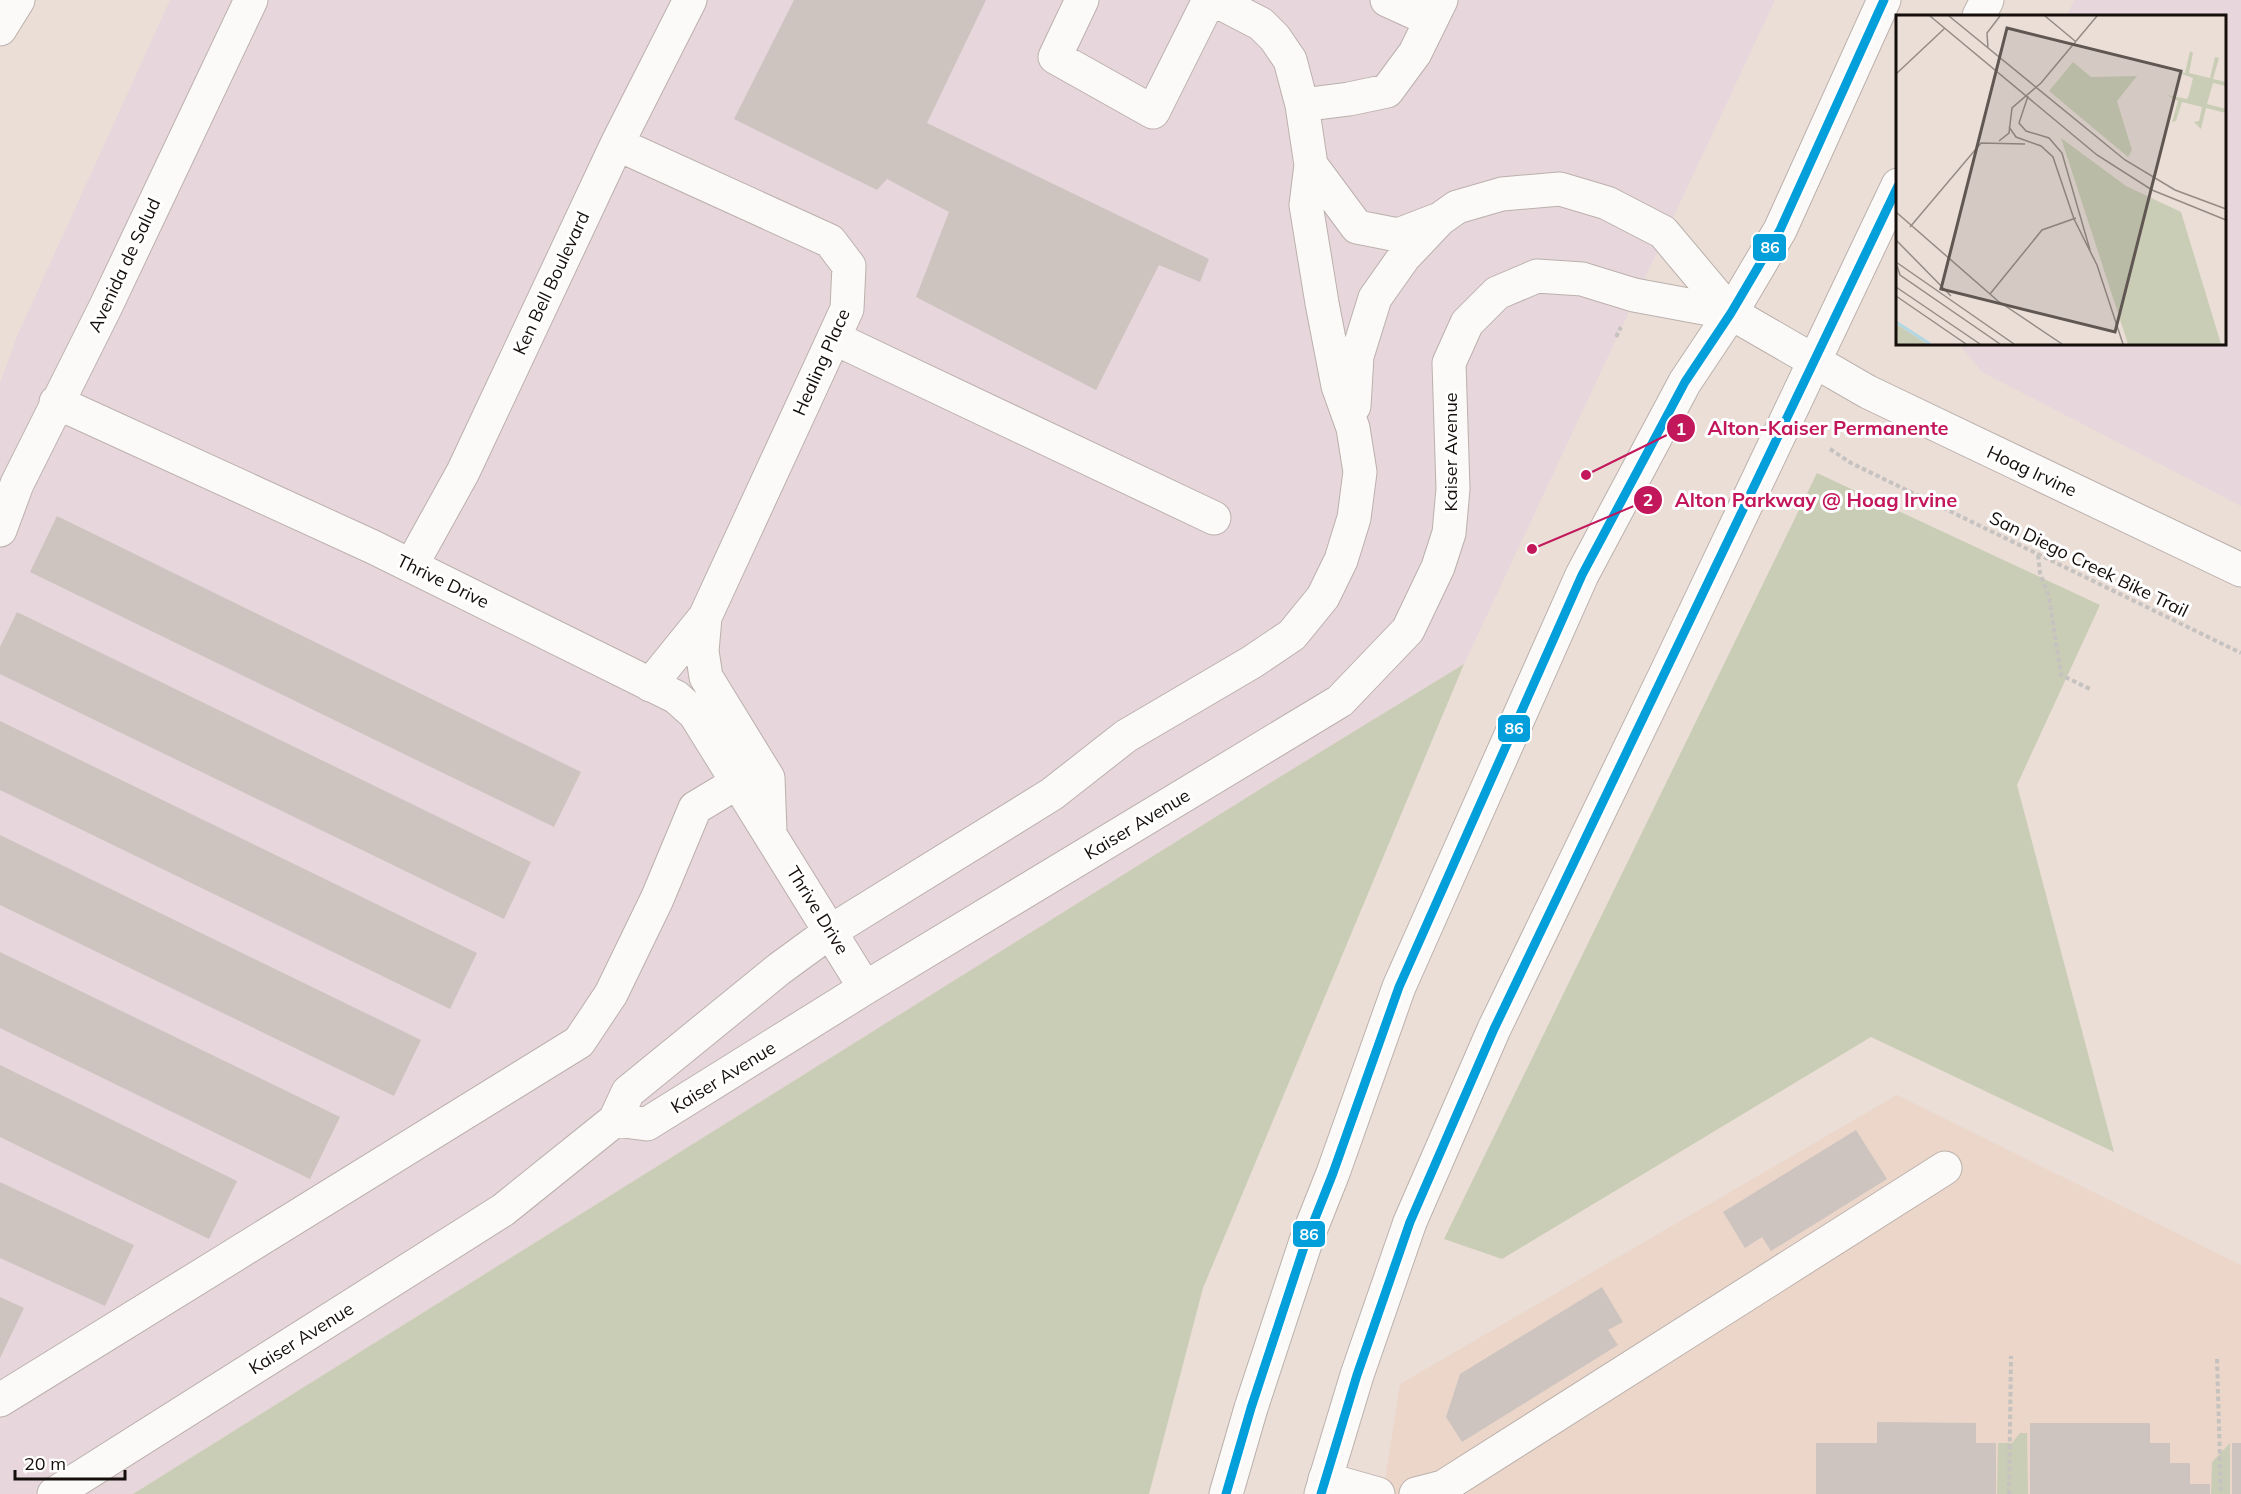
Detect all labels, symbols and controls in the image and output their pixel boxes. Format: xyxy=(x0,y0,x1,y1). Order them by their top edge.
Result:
inset map xyxy=(1896,15,2226,345)
street label: Avenida de Salud xyxy=(83,194,165,336)
street label: Ken Bell Boulevard xyxy=(508,208,594,358)
line badge: 86 xyxy=(1752,233,1787,262)
text: 86 xyxy=(1760,237,1780,257)
street label: Healing Place xyxy=(787,305,855,419)
street label: Kaiser Avenue xyxy=(1439,392,1462,512)
callout: Alton-Kaiser Permanente xyxy=(1666,409,1961,447)
text: Alton-Kaiser Permanente xyxy=(1707,415,1949,440)
text: 1 xyxy=(1676,417,1686,440)
street label: Hoag Irvine xyxy=(1983,440,2081,502)
callout: Alton Parkway @ Hoag Irvine xyxy=(1633,481,1969,519)
text: Alton Parkway @ Hoag Irvine xyxy=(1675,487,1957,512)
text: 2 xyxy=(1643,488,1653,511)
street label: San Diego Creek Bike Trail xyxy=(1986,506,2192,622)
street label: Thrive Drive xyxy=(393,549,493,613)
line badge: 86 xyxy=(1497,714,1531,743)
text: 86 xyxy=(1504,718,1524,738)
street label: Kaiser Avenue xyxy=(1080,783,1194,865)
street label: Thrive Drive xyxy=(782,862,854,958)
street label: Kaiser Avenue xyxy=(666,1036,780,1118)
line badge: 86 xyxy=(1292,1220,1326,1248)
text: 86 xyxy=(1299,1224,1319,1244)
street label: Kaiser Avenue xyxy=(244,1297,358,1379)
scale bar xyxy=(15,1443,124,1481)
text: 20 m xyxy=(24,1452,66,1475)

